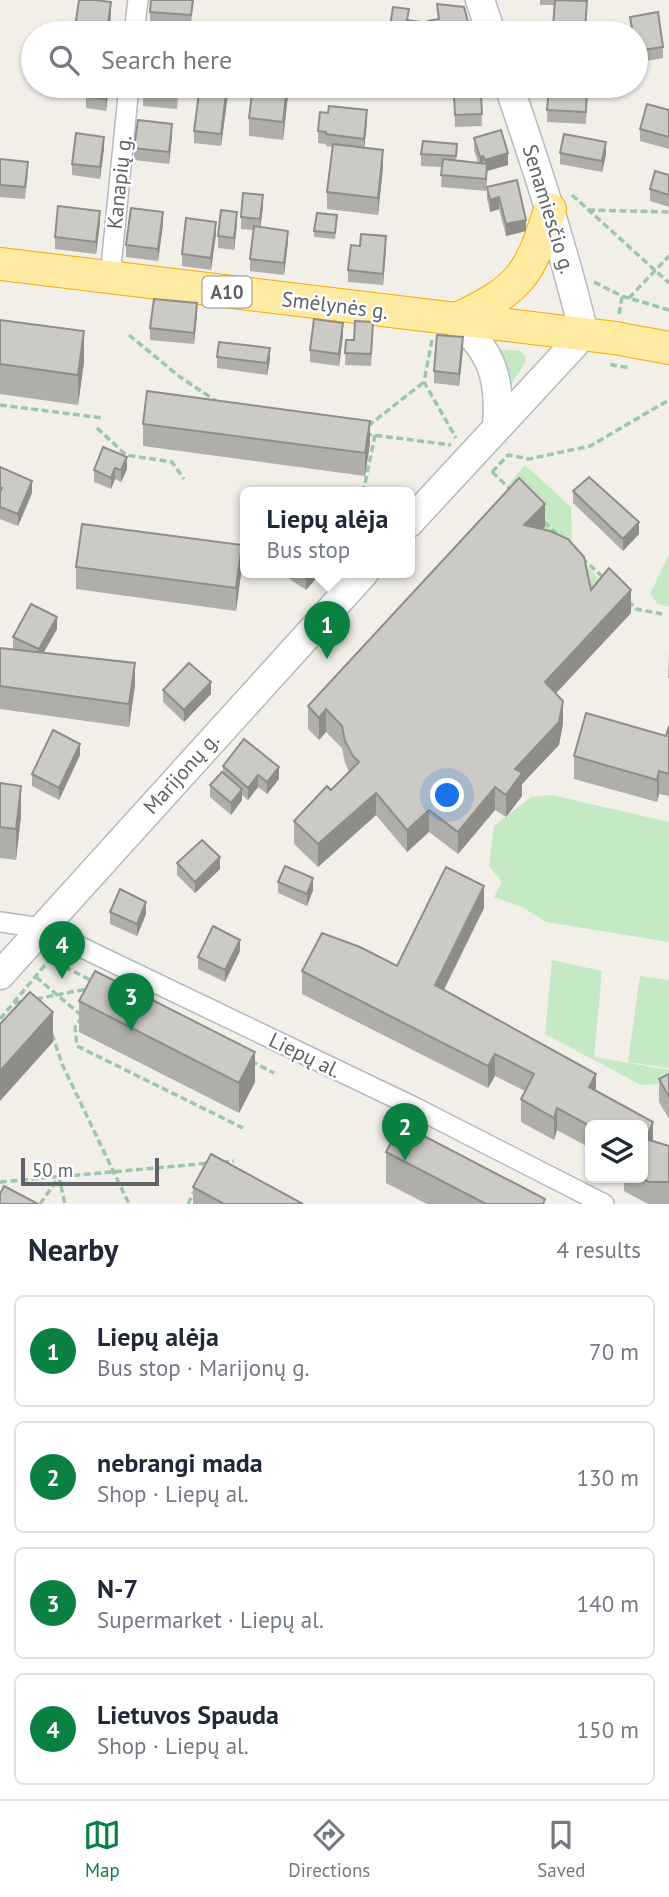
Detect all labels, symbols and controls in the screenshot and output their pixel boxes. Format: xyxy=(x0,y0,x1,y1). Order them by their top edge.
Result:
search box xyxy=(21,21,648,98)
icon: search xyxy=(45,41,83,79)
text: Search here xyxy=(101,43,232,76)
street label: Kanapių g. xyxy=(101,134,137,230)
street label: Senamiesčio g. xyxy=(517,141,581,277)
road number: A10 xyxy=(202,276,252,308)
street label: Smėlynės g. xyxy=(280,285,390,325)
popup xyxy=(240,487,415,578)
text: Liepų alėja xyxy=(267,502,388,535)
text: Bus stop xyxy=(267,535,350,564)
pin: 1 xyxy=(304,601,350,659)
street label: Marijonų g. xyxy=(137,726,225,820)
your location xyxy=(430,778,464,812)
pin: 4 xyxy=(39,921,85,979)
pin: 3 xyxy=(108,973,154,1031)
street label: Liepų al. xyxy=(265,1026,345,1084)
pin: 2 xyxy=(382,1103,428,1161)
map controls xyxy=(585,1120,648,1183)
button: layers xyxy=(585,1120,648,1183)
scale bar xyxy=(21,1155,159,1187)
text: 50 m xyxy=(32,1158,73,1182)
text: Nearby xyxy=(28,1230,118,1269)
text: 4 results xyxy=(557,1235,641,1264)
text: Liepų alėja xyxy=(97,1320,219,1353)
text: 1 xyxy=(46,1337,60,1366)
text: 70 m xyxy=(589,1337,639,1366)
text: Bus stop · Marijonų g. xyxy=(97,1353,310,1382)
text: nebrangi mada xyxy=(97,1446,263,1479)
text: 2 xyxy=(46,1463,60,1492)
text: 130 m xyxy=(577,1463,639,1492)
text: Shop · Liepų al. xyxy=(97,1479,249,1508)
text: N-7 xyxy=(97,1572,138,1605)
text: 3 xyxy=(46,1589,60,1618)
text: 140 m xyxy=(577,1589,639,1618)
text: Supermarket · Liepų al. xyxy=(97,1605,324,1634)
text: Lietuvos Spauda xyxy=(97,1698,279,1731)
text: 4 xyxy=(46,1715,60,1744)
text: 150 m xyxy=(577,1715,639,1744)
text: Shop · Liepų al. xyxy=(97,1731,249,1760)
tab: Map xyxy=(83,1816,121,1882)
tab: Directions xyxy=(288,1816,370,1882)
tab: Saved xyxy=(537,1816,586,1882)

